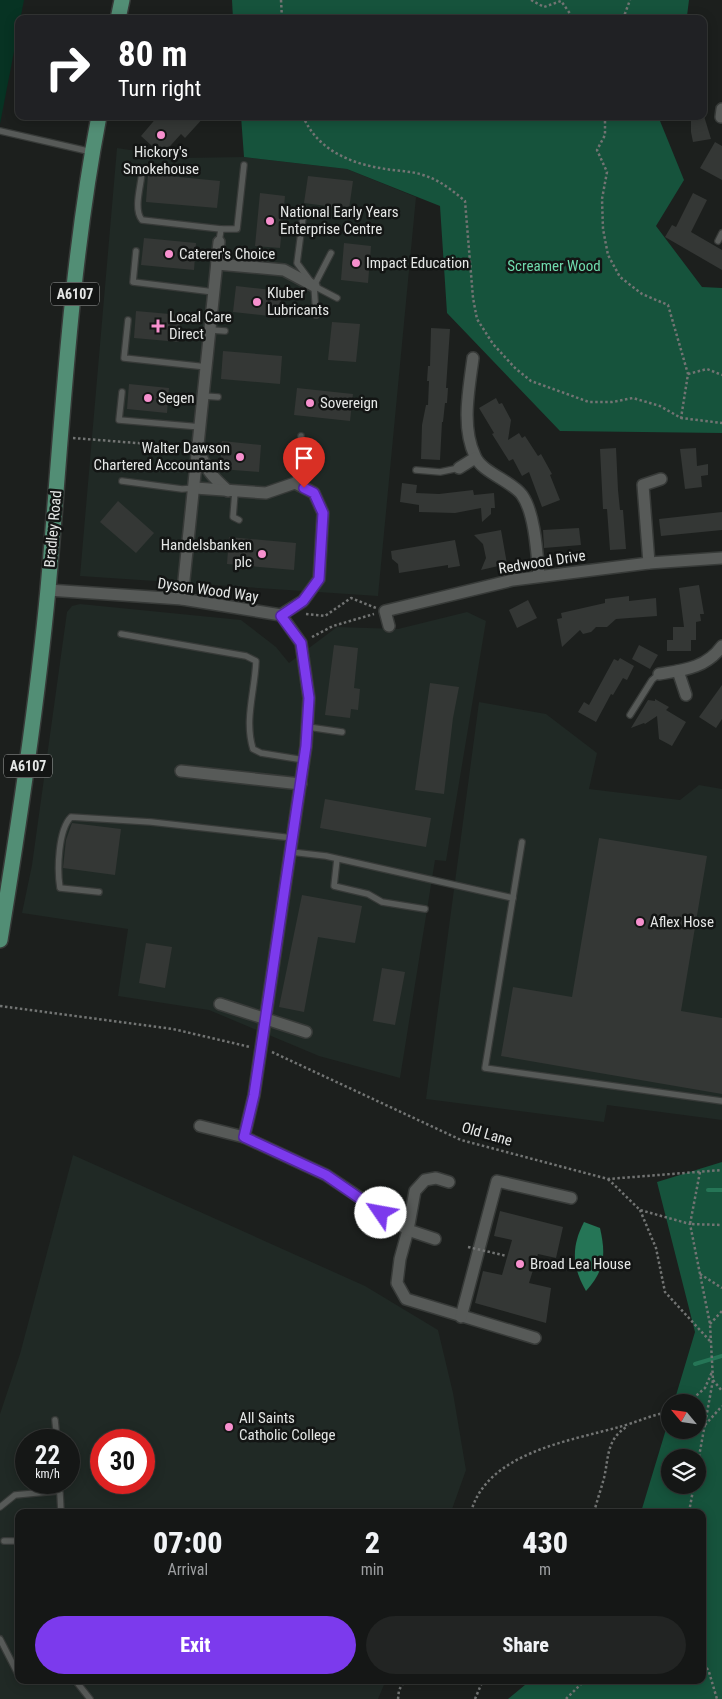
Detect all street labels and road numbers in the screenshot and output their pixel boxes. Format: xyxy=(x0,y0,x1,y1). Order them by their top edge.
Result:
road number: A6107 xyxy=(51,282,99,306)
street label: Bradley Road xyxy=(41,490,65,568)
street label: Redwood Drive xyxy=(497,546,587,578)
street label: Dyson Wood Way xyxy=(156,574,260,606)
road number: A6107 xyxy=(4,754,52,778)
street label: Old Lane xyxy=(460,1118,514,1150)

